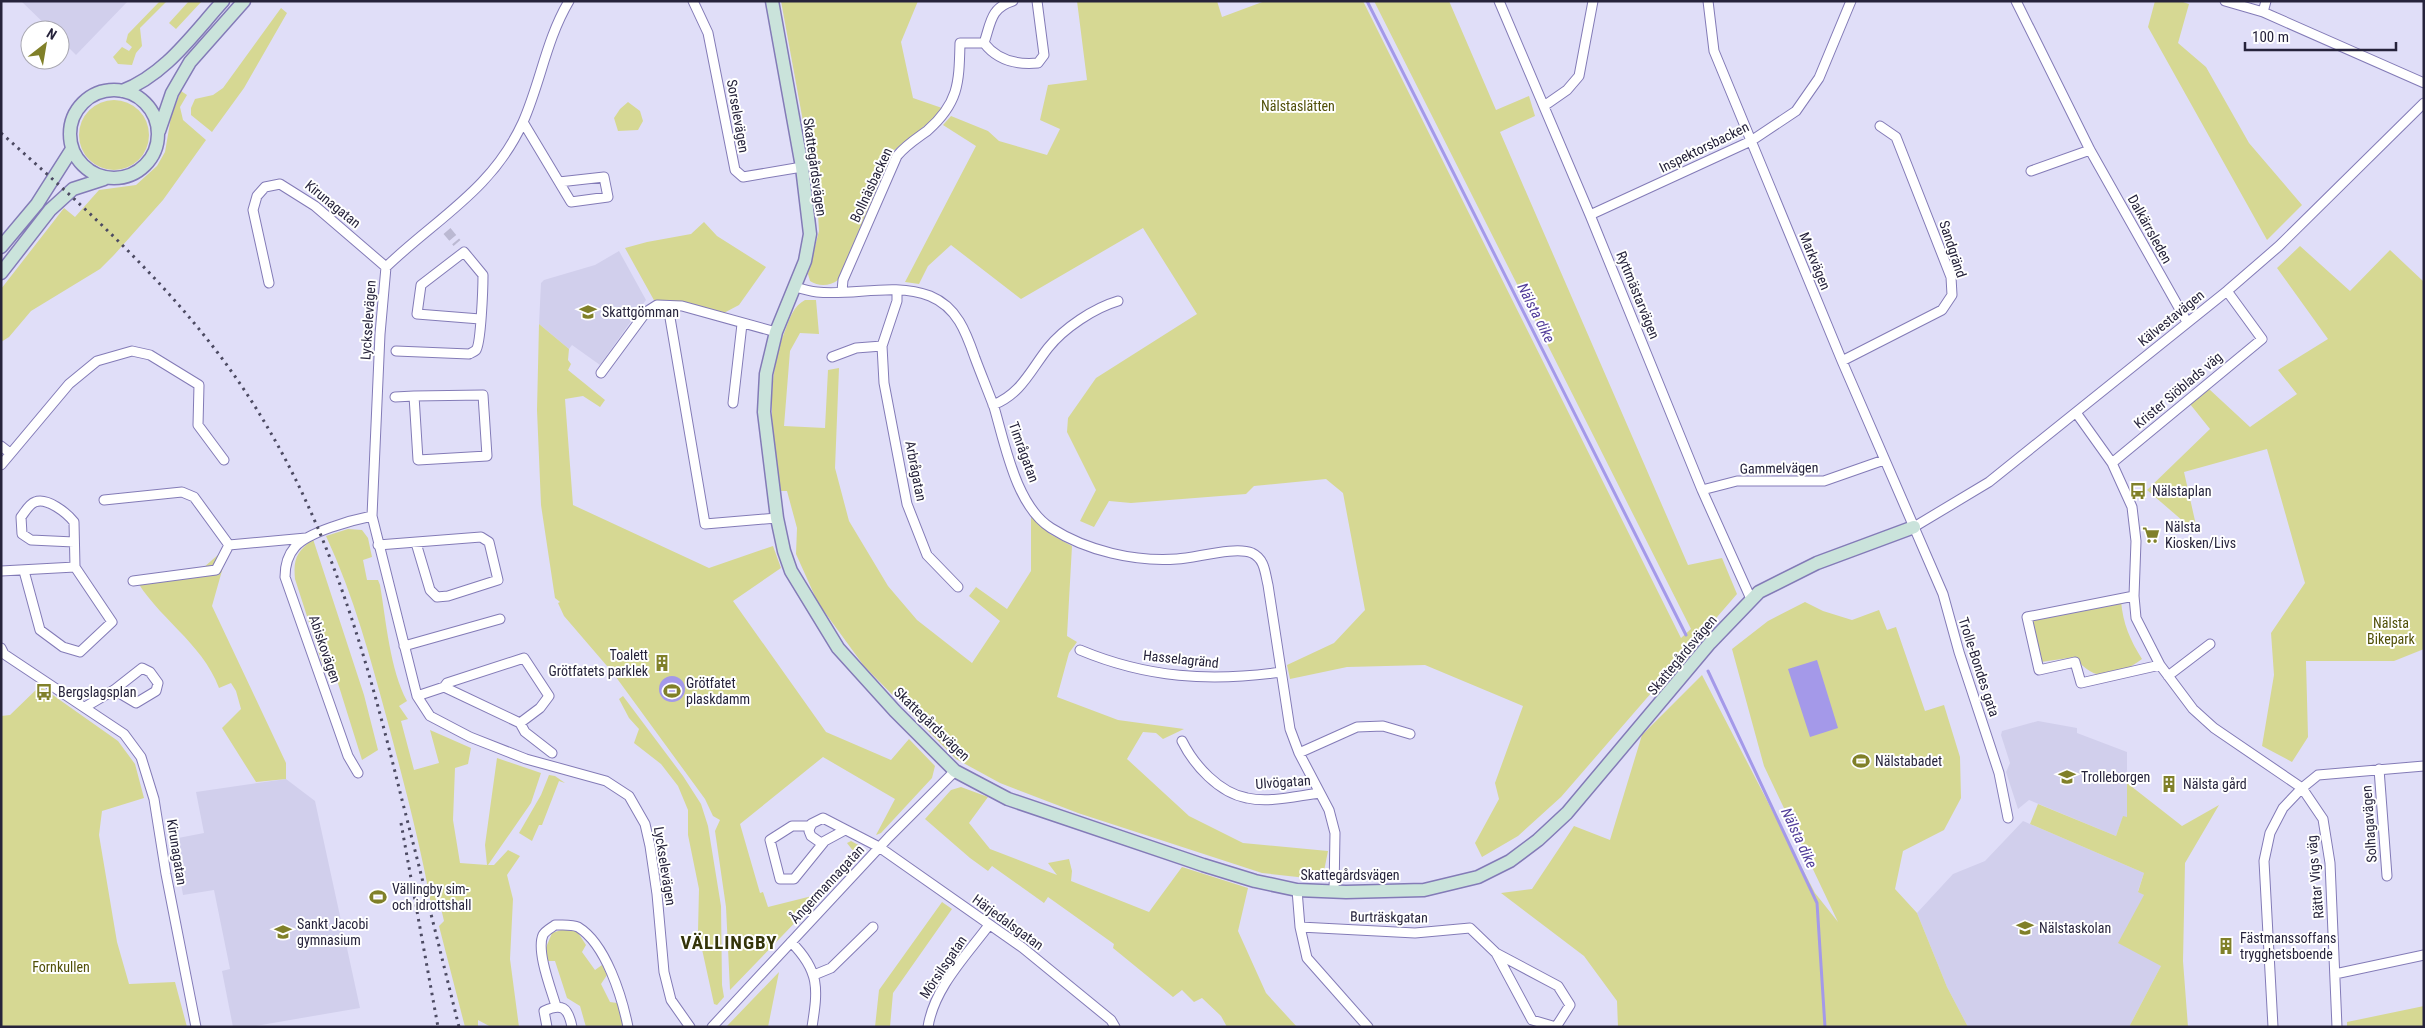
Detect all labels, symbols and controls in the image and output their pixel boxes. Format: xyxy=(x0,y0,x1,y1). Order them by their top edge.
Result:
north arrow xyxy=(20,20,70,70)
scale bar xyxy=(2245,20,2396,52)
text: N xyxy=(44,25,59,43)
text: 100 m xyxy=(2252,28,2289,46)
street label: Sorselevägen xyxy=(724,78,752,154)
park label: Nälstaslätten xyxy=(1261,98,1335,114)
street label: Skattegårdsvägen xyxy=(800,117,830,217)
street label: Inspektorsbacken xyxy=(1657,118,1751,176)
street label: Bollnäsbacken xyxy=(847,145,895,225)
street label: Kirunagatan xyxy=(302,177,364,231)
street label: Dalkärrsleden xyxy=(2125,192,2175,266)
street label: Sandgränd xyxy=(1936,218,1970,280)
street label: Markvägen xyxy=(1796,230,1834,292)
street label: Ryttmästarvägen xyxy=(1613,249,1663,341)
street label: Lyckselevägen xyxy=(357,280,379,360)
water label: Nälsta dike xyxy=(1513,280,1559,346)
street label: Kälvestavägen xyxy=(2135,287,2207,349)
school or university icon: Skattgömman xyxy=(578,302,598,322)
place label: Skattgömman xyxy=(602,304,679,320)
street label: Krister Siöblads väg xyxy=(2131,349,2225,431)
street label: Timrågatan xyxy=(1006,420,1042,484)
street label: Arbrågatan xyxy=(902,439,930,503)
street label: Gammelvägen xyxy=(1740,459,1818,477)
bus stop icon: Nälstaplan xyxy=(2128,481,2148,501)
place label: Nälstaplan xyxy=(2152,483,2211,499)
place label: Nälsta Kiosken/Livs xyxy=(2165,519,2236,551)
supermarket icon: Nälsta Kiosken/Livs xyxy=(2141,525,2161,545)
street label: Skattegårdsvägen xyxy=(1644,612,1720,698)
street label: Abiskovägen xyxy=(306,613,344,685)
street label: Trolle-Bondes gata xyxy=(1955,615,2003,719)
park label: Nälsta Bikepark xyxy=(2367,615,2416,647)
place label: Toalett Grötfatets parklek xyxy=(549,647,649,679)
street label: Hasselagränd xyxy=(1142,647,1220,671)
building icon: Toalett Grötfatets parklek xyxy=(652,653,672,673)
place label: Grötfatet plaskdamm xyxy=(686,675,750,707)
sports icon: Grötfatet plaskdamm xyxy=(662,681,682,701)
bus stop icon: Bergslagsplan xyxy=(34,682,54,702)
place label: Bergslagsplan xyxy=(58,684,136,700)
street label: Skattegårdsvägen xyxy=(891,684,973,764)
sports icon: Nälstabadet xyxy=(1851,751,1871,771)
place label: Nälstabadet xyxy=(1875,753,1942,769)
school or university icon: Trolleborgen xyxy=(2057,767,2077,787)
place label: Trolleborgen xyxy=(2081,769,2150,785)
street label: Ulvögatan xyxy=(1255,772,1311,792)
building icon: Nälsta gård xyxy=(2159,774,2179,794)
place label: Nälsta gård xyxy=(2183,776,2247,792)
street label: Solhagavägen xyxy=(2358,785,2380,863)
water label: Nälsta dike xyxy=(1777,805,1821,871)
street label: Kirunagatan xyxy=(164,818,190,886)
street label: Lyckselevägen xyxy=(651,825,679,907)
street label: Rättar Vigs väg xyxy=(2303,835,2327,919)
street label: Ångermannagatan xyxy=(786,841,867,927)
street label: Skattegårdsvägen xyxy=(1300,867,1400,883)
place label: Vällingby sim- och idrottshall xyxy=(392,881,471,913)
sports icon: Vällingby sim- och idrottshall xyxy=(368,887,388,907)
street label: Härjedalsgatan xyxy=(969,891,1047,953)
street label: Burträskgatan xyxy=(1350,908,1428,926)
place label: Sankt Jacobi gymnasium xyxy=(297,916,369,948)
school or university icon: Nälstaskolan xyxy=(2015,918,2035,938)
place label: Nälstaskolan xyxy=(2039,920,2111,936)
school or university icon: Sankt Jacobi gymnasium xyxy=(273,922,293,942)
place label: Fästmanssoffans trygghetsboende xyxy=(2240,930,2336,962)
district label: VÄLLINGBY xyxy=(680,931,778,954)
street label: Mörsilsgatan xyxy=(916,933,970,1001)
building icon: Fästmanssoffans trygghetsboende xyxy=(2216,936,2236,956)
park label: Fornkullen xyxy=(32,959,90,975)

